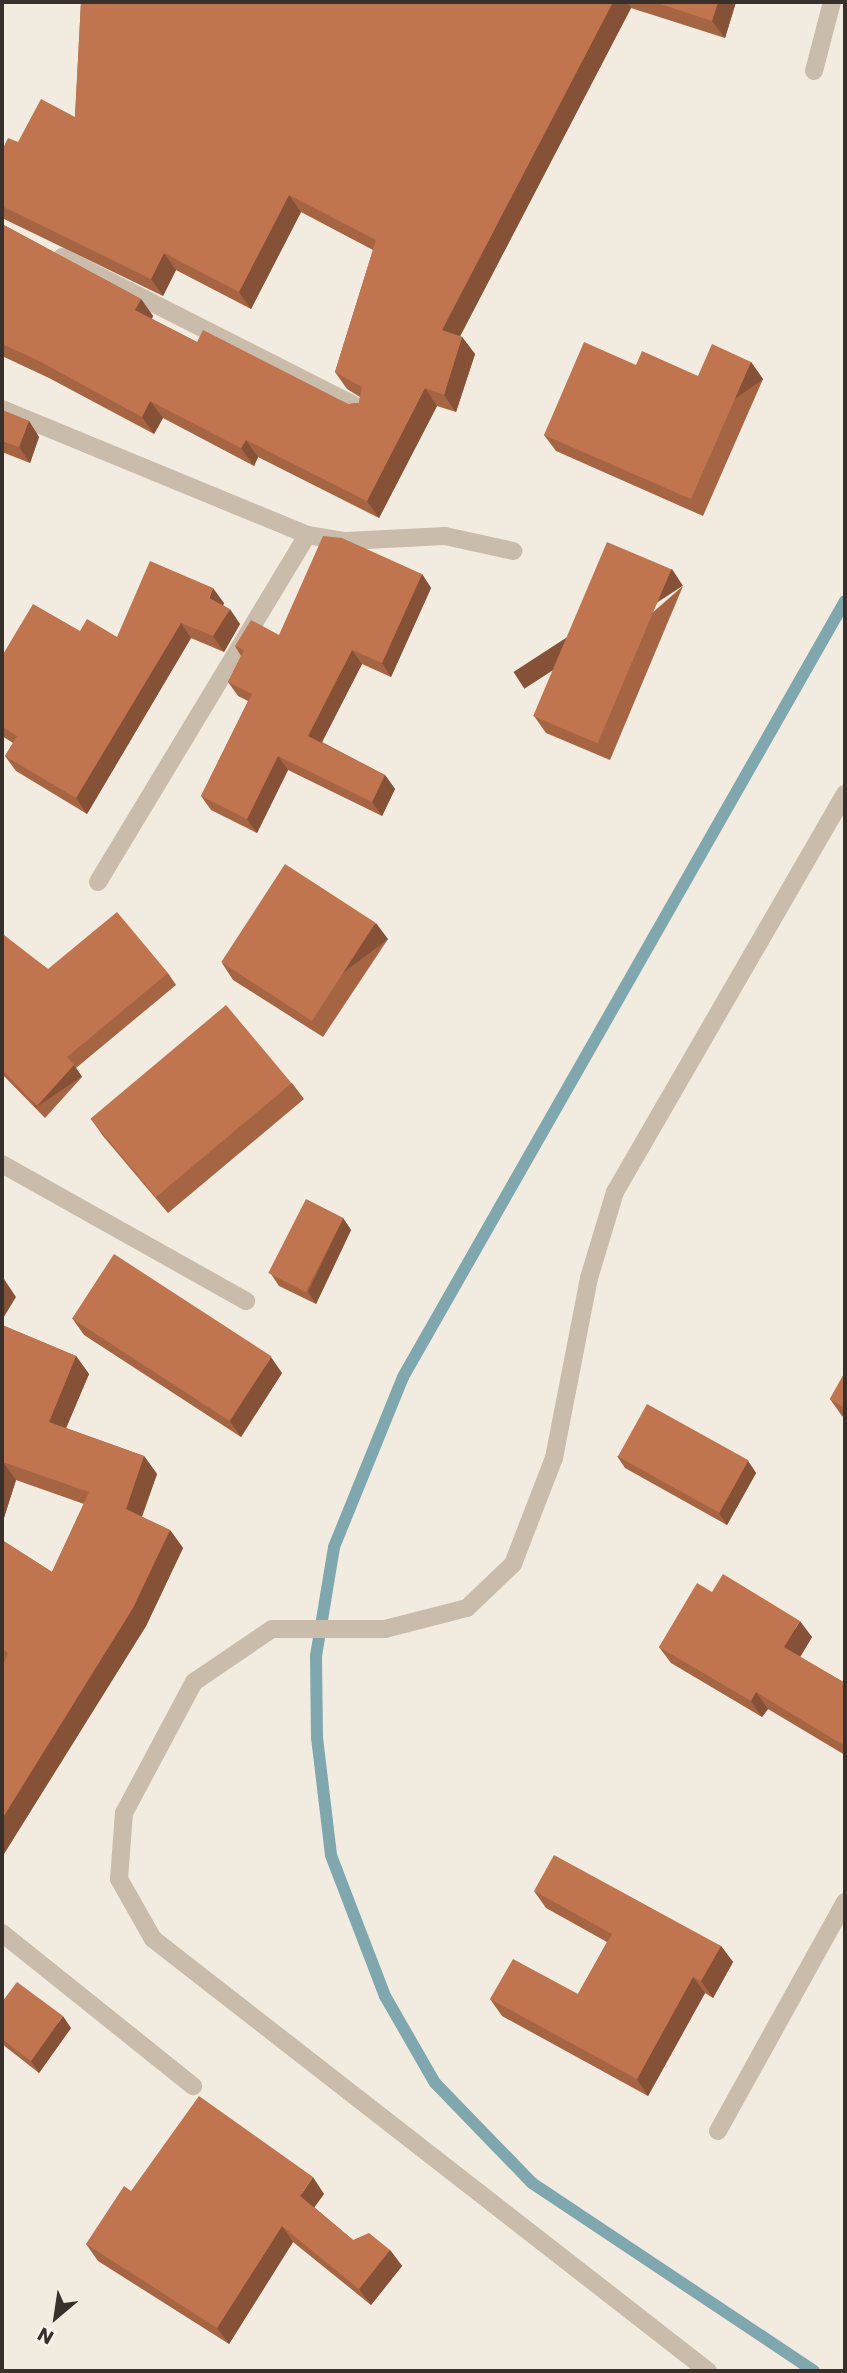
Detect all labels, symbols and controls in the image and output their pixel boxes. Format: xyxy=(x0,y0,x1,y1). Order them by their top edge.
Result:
north arrow xyxy=(21,2282,91,2352)
text: N xyxy=(33,2321,58,2351)

